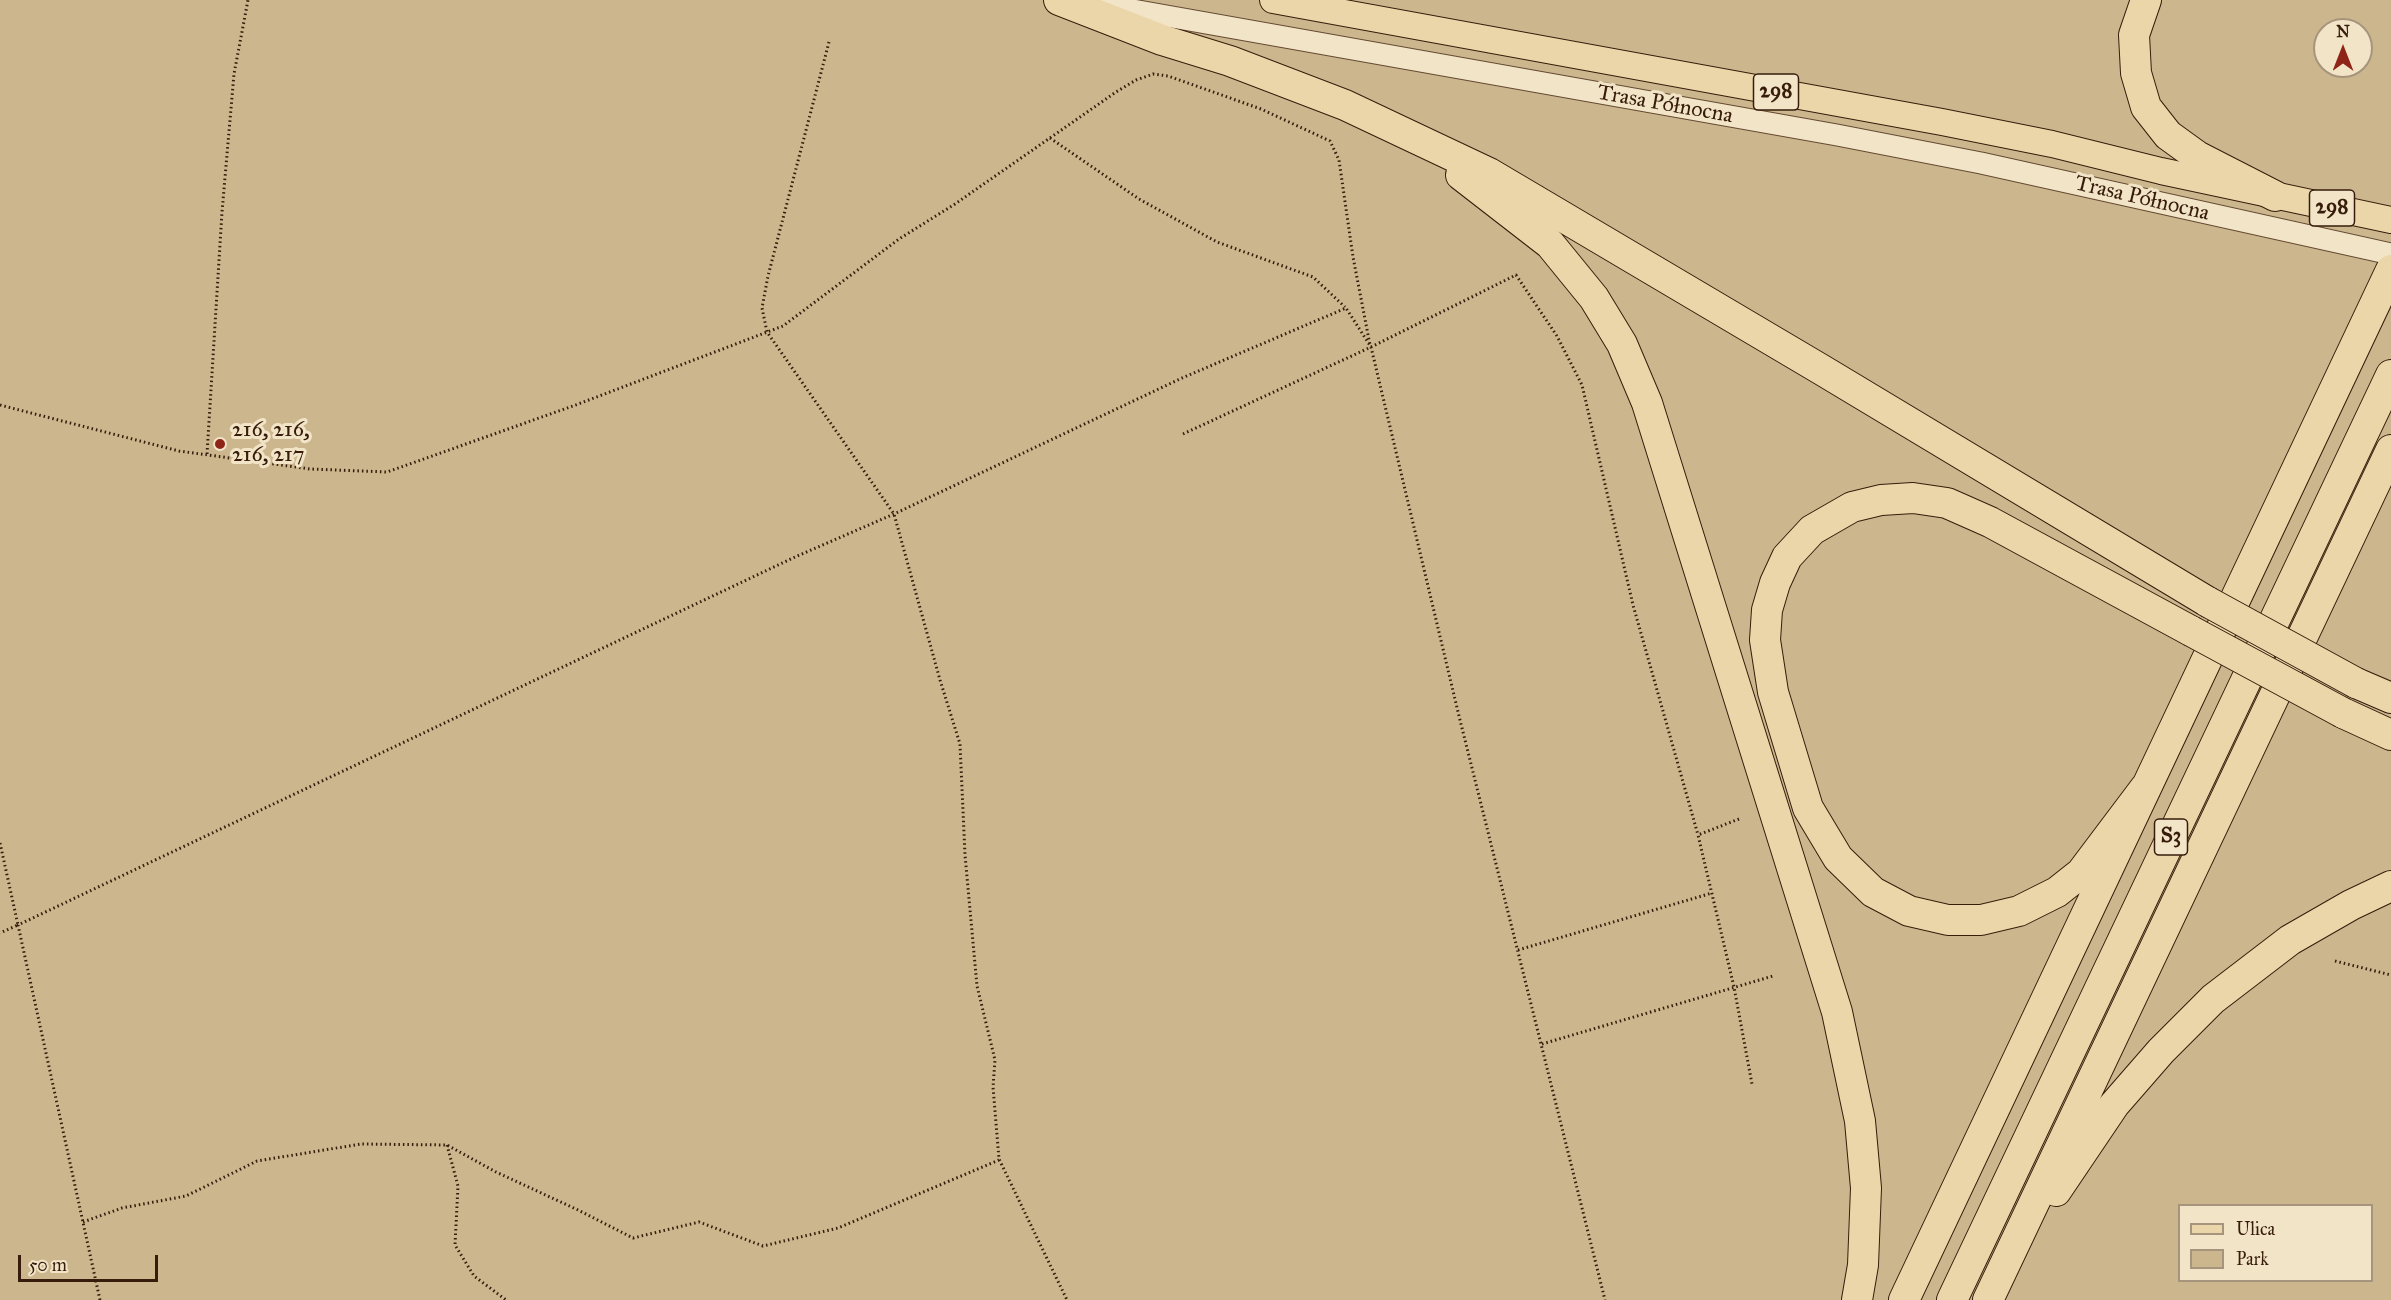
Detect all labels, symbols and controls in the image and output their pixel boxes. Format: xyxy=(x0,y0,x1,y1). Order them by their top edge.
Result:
north arrow xyxy=(2313,18,2373,78)
text: N xyxy=(2336,22,2350,41)
road number: 298 xyxy=(1754,74,1798,110)
street label: Trasa Północna xyxy=(1595,80,1735,130)
street label: Trasa Północna xyxy=(2072,171,2212,227)
road number: 298 xyxy=(2310,190,2354,226)
place label: 216, 216, 216, 217 xyxy=(232,418,310,470)
marker: 216, 216, 216, 217 xyxy=(213,437,227,451)
road number: S3 xyxy=(2154,819,2188,855)
legend xyxy=(2178,1204,2373,1282)
text: Ulica xyxy=(2236,1218,2275,1240)
scale bar xyxy=(21,1243,160,1281)
text: Park xyxy=(2236,1248,2269,1270)
text: 50 m xyxy=(29,1254,67,1276)

